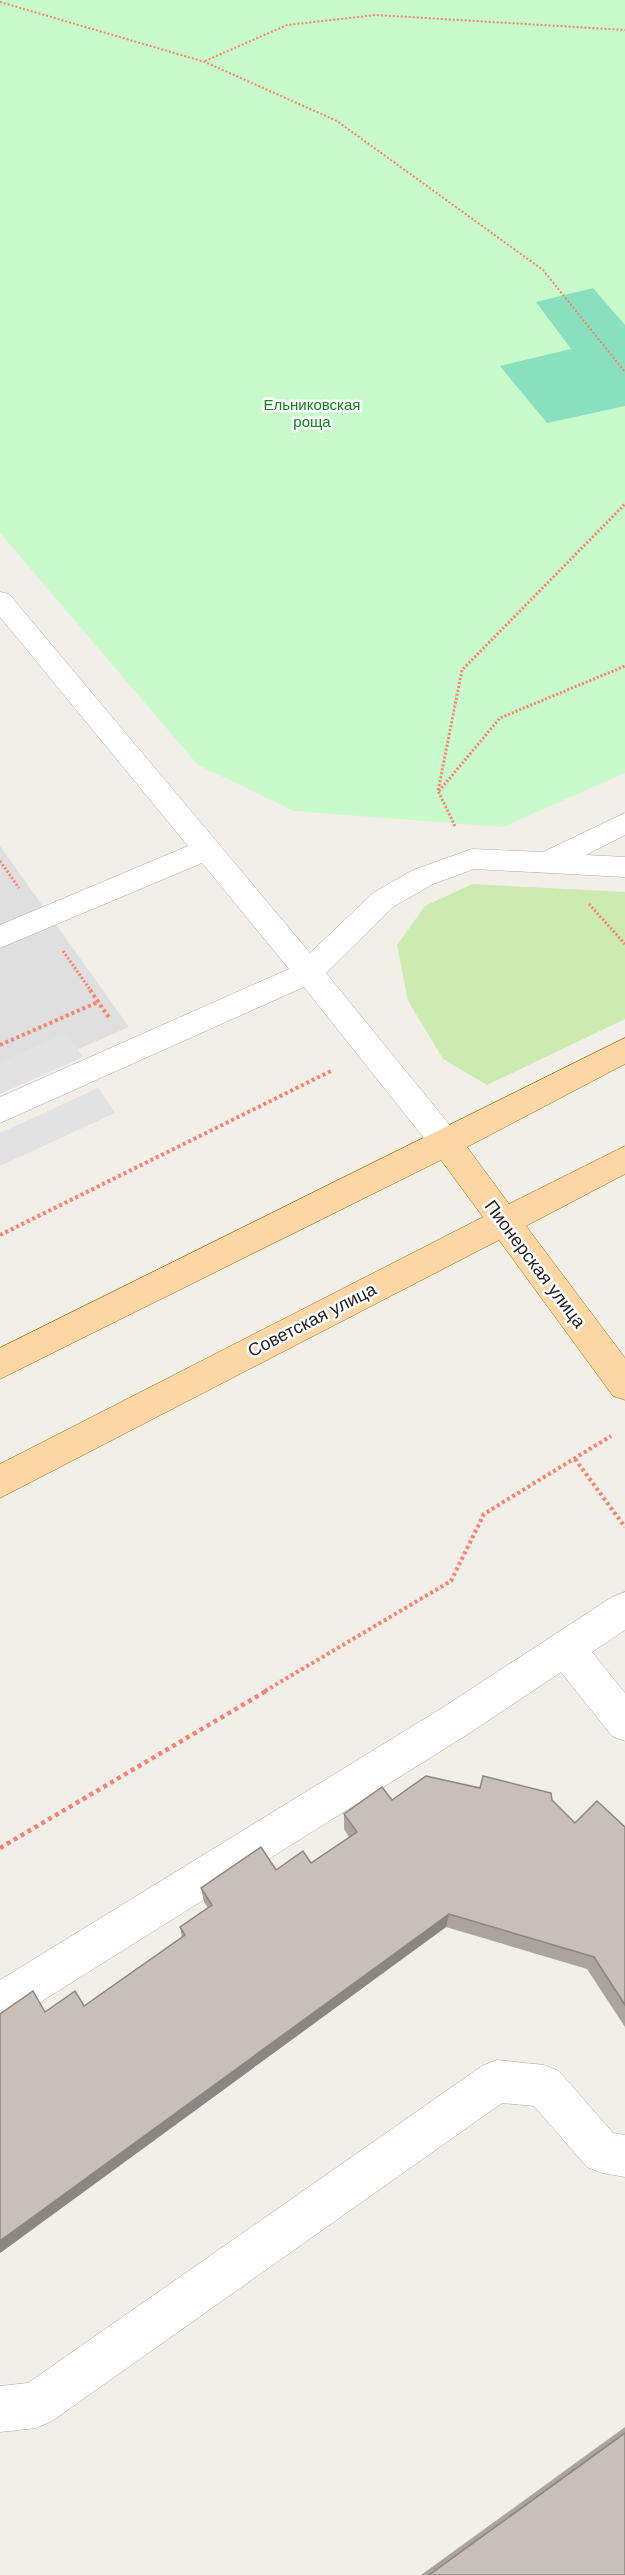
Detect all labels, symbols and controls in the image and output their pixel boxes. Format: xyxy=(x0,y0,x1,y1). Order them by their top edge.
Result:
park label: Ельниковская роща xyxy=(264,396,360,430)
street label: Пионерская улица xyxy=(481,1196,590,1332)
street label: Советская улица xyxy=(244,1279,380,1361)

